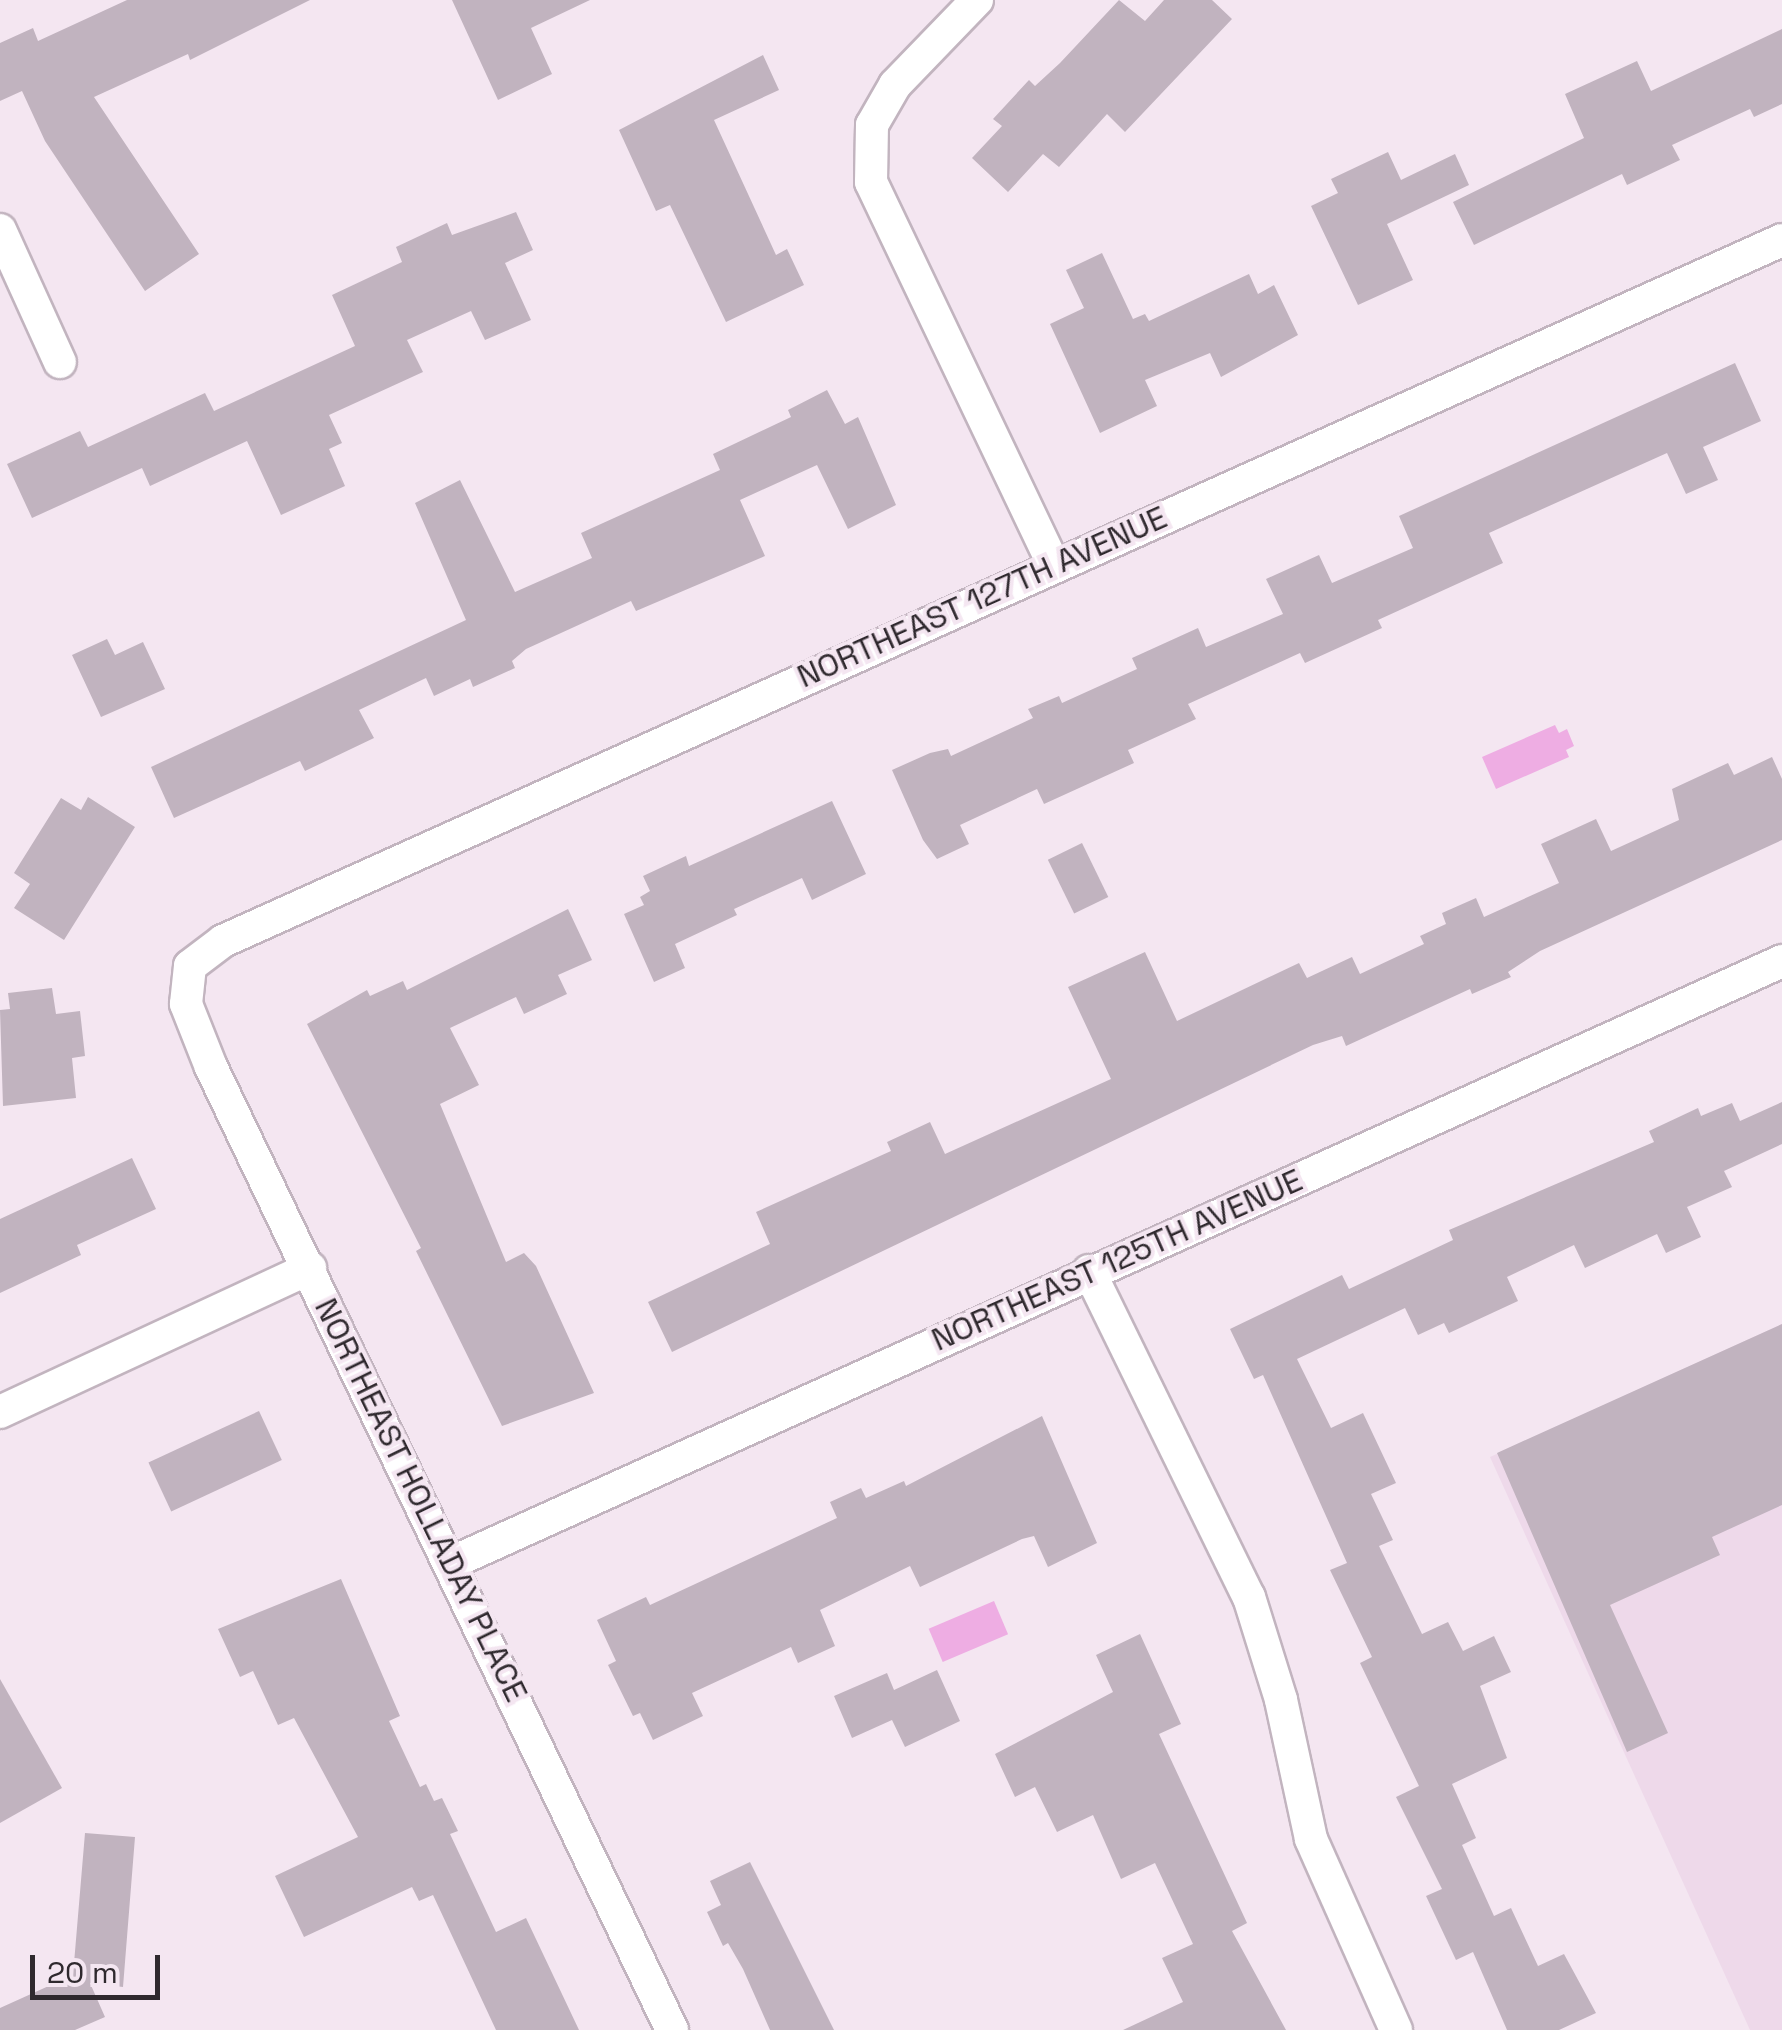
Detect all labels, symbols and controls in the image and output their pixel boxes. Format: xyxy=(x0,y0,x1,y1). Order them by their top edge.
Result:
street label: NORTHEAST 127TH AVENUE xyxy=(791,498,1173,696)
street label: NORTHEAST 125TH AVENUE xyxy=(925,1161,1309,1359)
street label: NORTHEAST HOLLADAY PLACE xyxy=(306,1292,536,1708)
scale bar xyxy=(35,1935,165,1997)
text: 20 m xyxy=(47,1953,118,1992)

